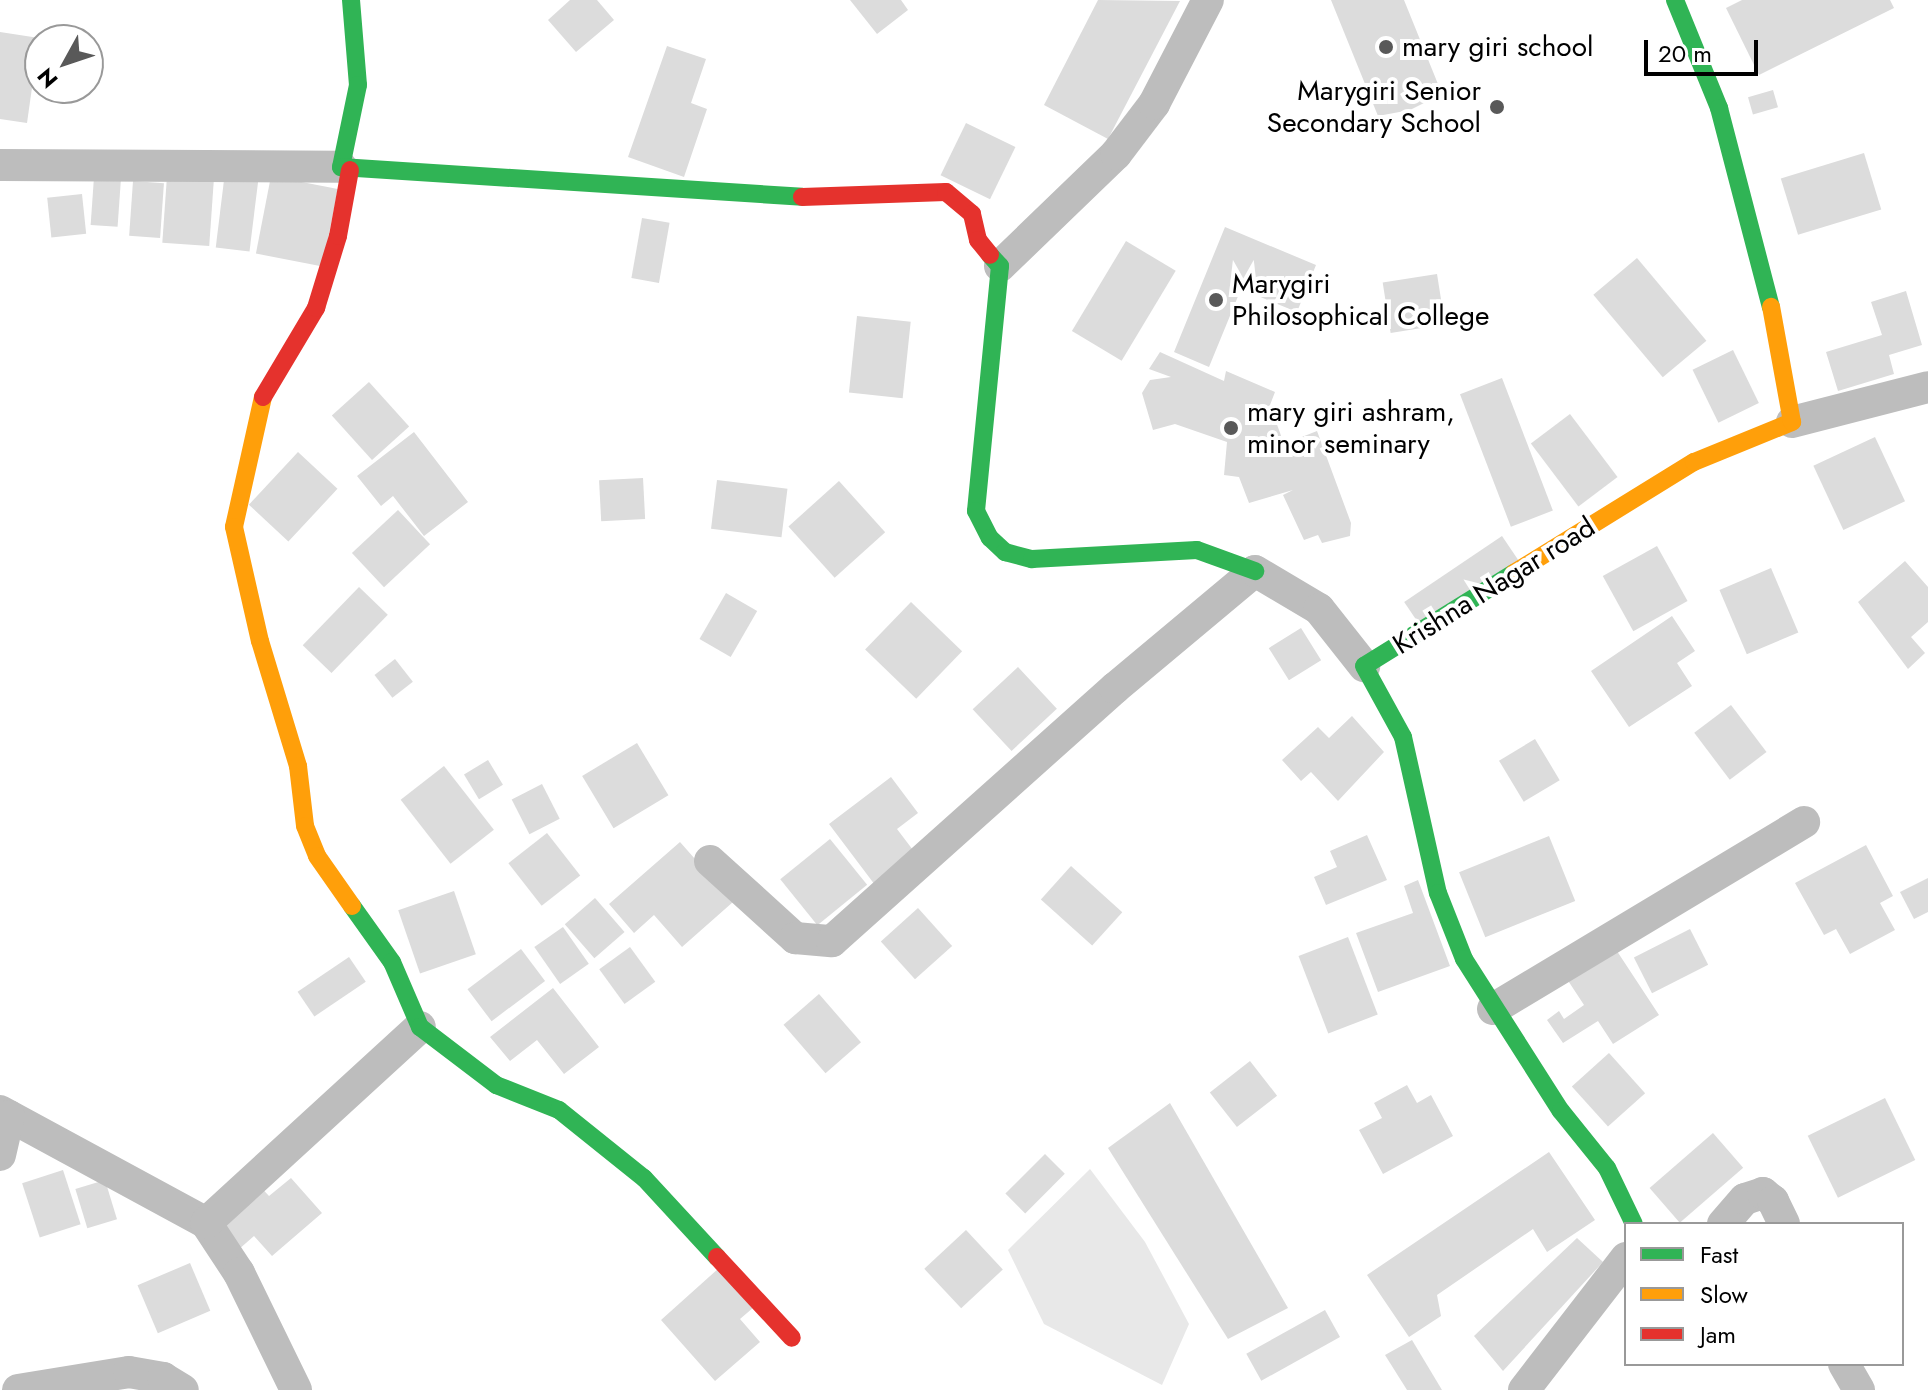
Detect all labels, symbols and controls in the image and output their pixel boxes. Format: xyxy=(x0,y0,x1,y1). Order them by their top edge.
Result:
north arrow xyxy=(24,24,104,104)
scale bar xyxy=(1648,24,1762,74)
place label: mary giri school xyxy=(1402,30,1593,64)
text: 20 m xyxy=(1658,36,1712,71)
marker: mary giri school xyxy=(1377,38,1395,56)
text: N xyxy=(29,61,65,95)
place label: Marygiri Senior Secondary School xyxy=(1267,74,1481,140)
marker: Marygiri Senior Secondary School xyxy=(1488,98,1506,116)
place label: Marygiri Philosophical College xyxy=(1232,267,1489,333)
marker: Marygiri Philosophical College xyxy=(1207,291,1225,309)
place label: mary giri ashram, minor seminary xyxy=(1247,395,1455,461)
marker: mary giri ashram, minor seminary xyxy=(1222,419,1240,437)
street label: Krishna Nagar road xyxy=(1387,510,1601,662)
legend xyxy=(1624,1222,1904,1366)
text: Fast xyxy=(1700,1237,1738,1272)
text: Slow xyxy=(1700,1277,1748,1312)
text: Jam xyxy=(1700,1317,1736,1352)

